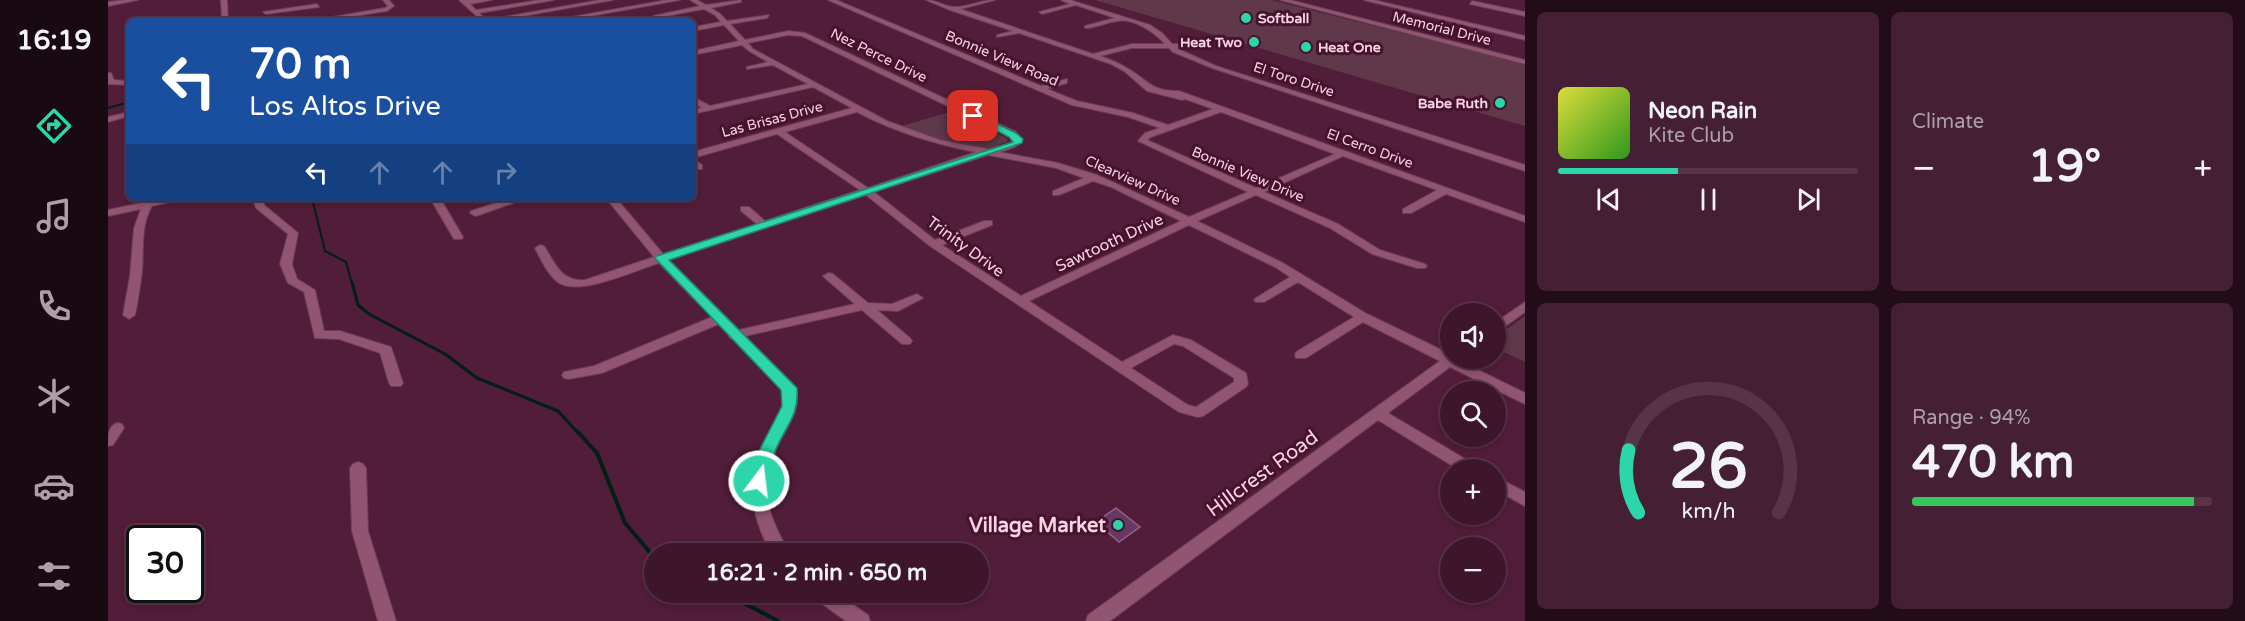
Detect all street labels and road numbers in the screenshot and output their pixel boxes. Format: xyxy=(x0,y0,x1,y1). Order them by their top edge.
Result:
street label: Memorial Drive xyxy=(1391,8,1493,49)
street label: Nez Perce Drive xyxy=(828,25,930,86)
street label: Bonnie View Road xyxy=(943,27,1061,90)
street label: El Toro Drive xyxy=(1251,58,1336,101)
street label: Las Brisas Drive xyxy=(720,98,825,141)
street label: El Cerro Drive xyxy=(1324,125,1415,172)
street label: Bonnie View Drive xyxy=(1189,143,1307,206)
street label: Clearview Drive xyxy=(1083,152,1183,209)
street label: Sawtooth Drive xyxy=(1052,209,1166,277)
street label: Trinity Drive xyxy=(923,212,1008,282)
street label: Hillcrest Road xyxy=(1202,425,1323,522)

